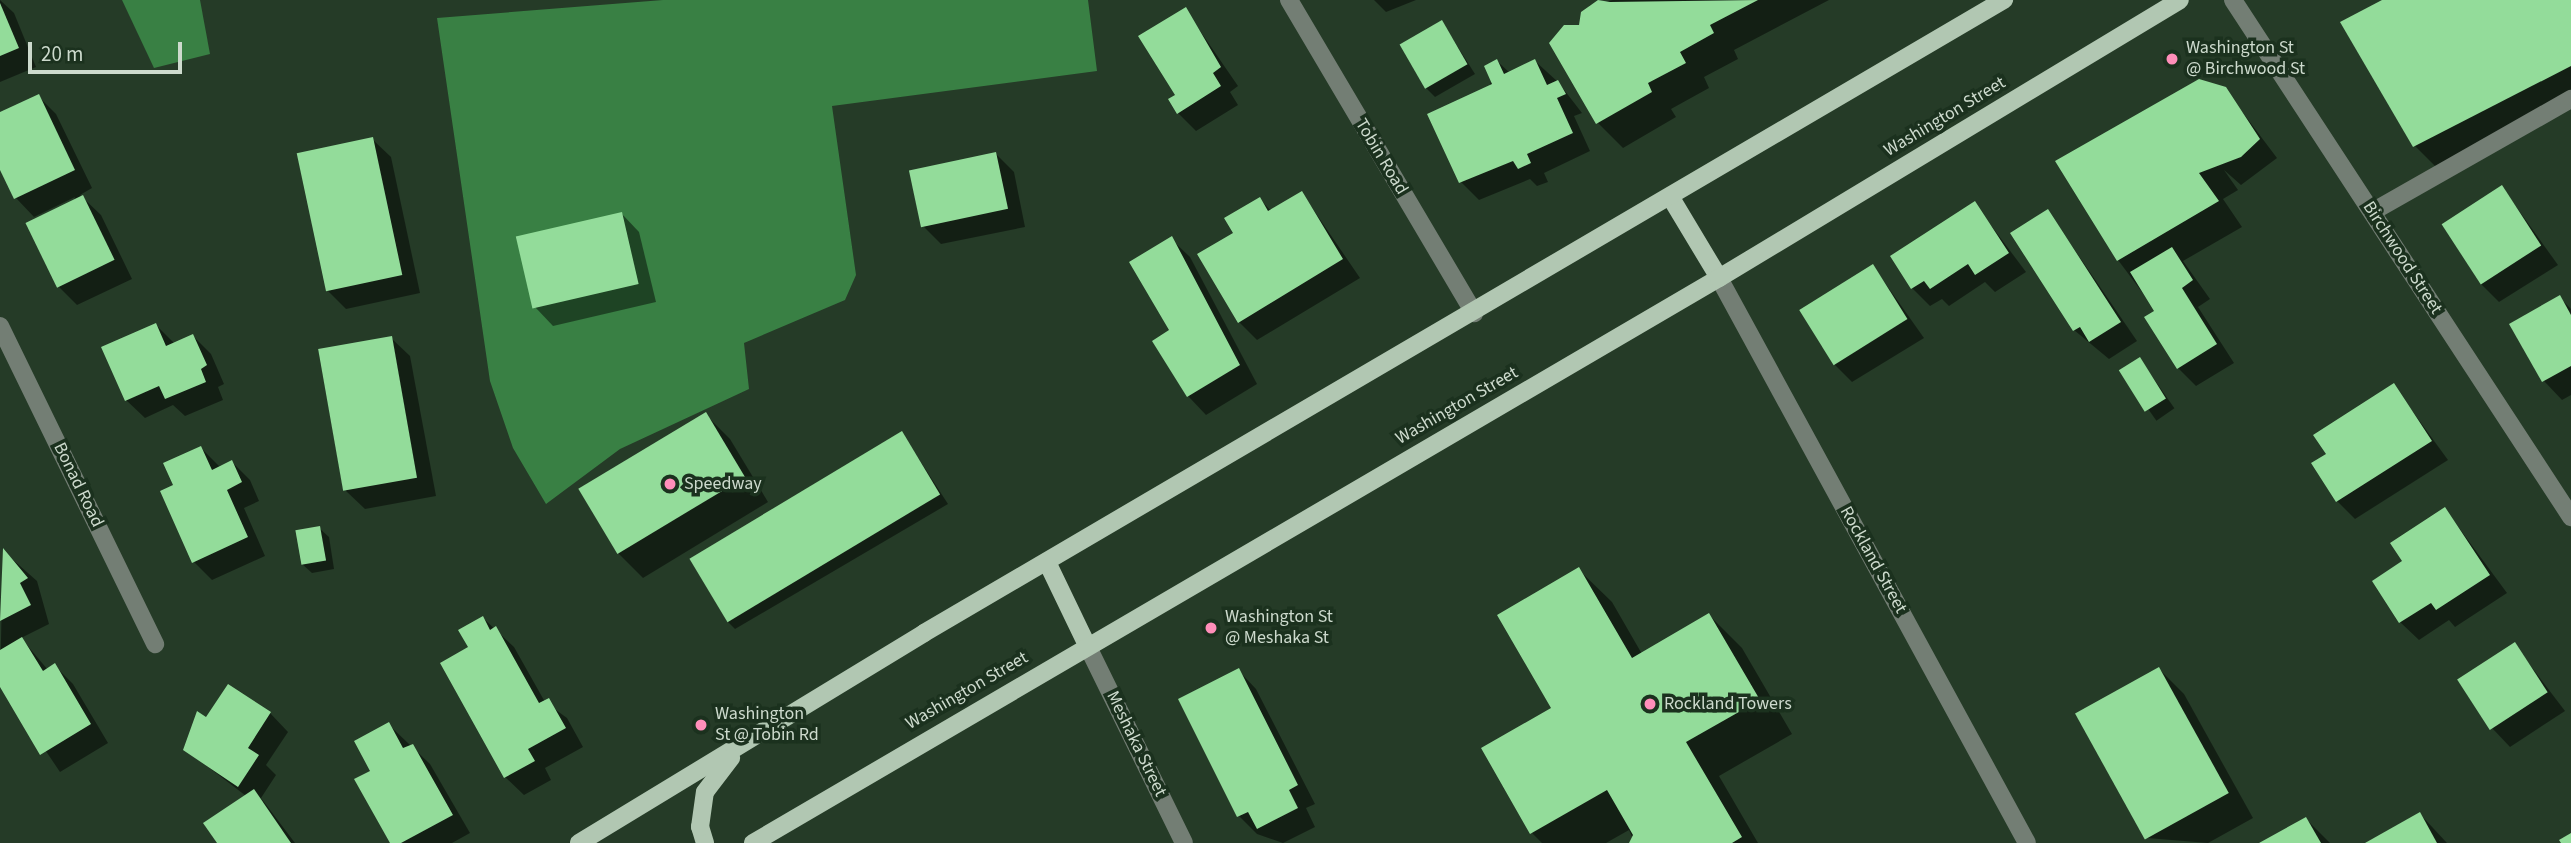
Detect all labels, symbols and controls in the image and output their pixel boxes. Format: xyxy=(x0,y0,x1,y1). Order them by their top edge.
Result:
scale bar xyxy=(32,28,186,72)
place label: Washington St @ Birchwood St xyxy=(2186,38,2305,80)
text: 20 m xyxy=(41,39,83,69)
marker: Washington St @ Birchwood St xyxy=(2164,51,2180,67)
street label: Washington Street xyxy=(1880,72,2010,162)
street label: Tobin Road xyxy=(1350,115,1412,199)
street label: Birchwood Street xyxy=(2357,198,2447,318)
street label: Washington Street xyxy=(1392,362,1522,450)
street label: Bonad Road xyxy=(48,439,108,531)
place label: Speedway xyxy=(684,473,762,495)
marker: Speedway xyxy=(662,476,678,492)
street label: Rockland Street xyxy=(1835,503,1911,617)
place label: Washington St @ Meshaka St xyxy=(1225,607,1333,650)
marker: Washington St @ Meshaka St xyxy=(1203,620,1219,636)
street label: Washington Street xyxy=(902,647,1032,735)
street label: Meshaka Street xyxy=(1101,688,1171,800)
place label: Rockland Towers xyxy=(1664,693,1792,715)
marker: Rockland Towers xyxy=(1642,696,1658,712)
place label: Washington St @ Tobin Rd xyxy=(715,704,819,746)
marker: Washington St @ Tobin Rd xyxy=(693,717,709,733)

